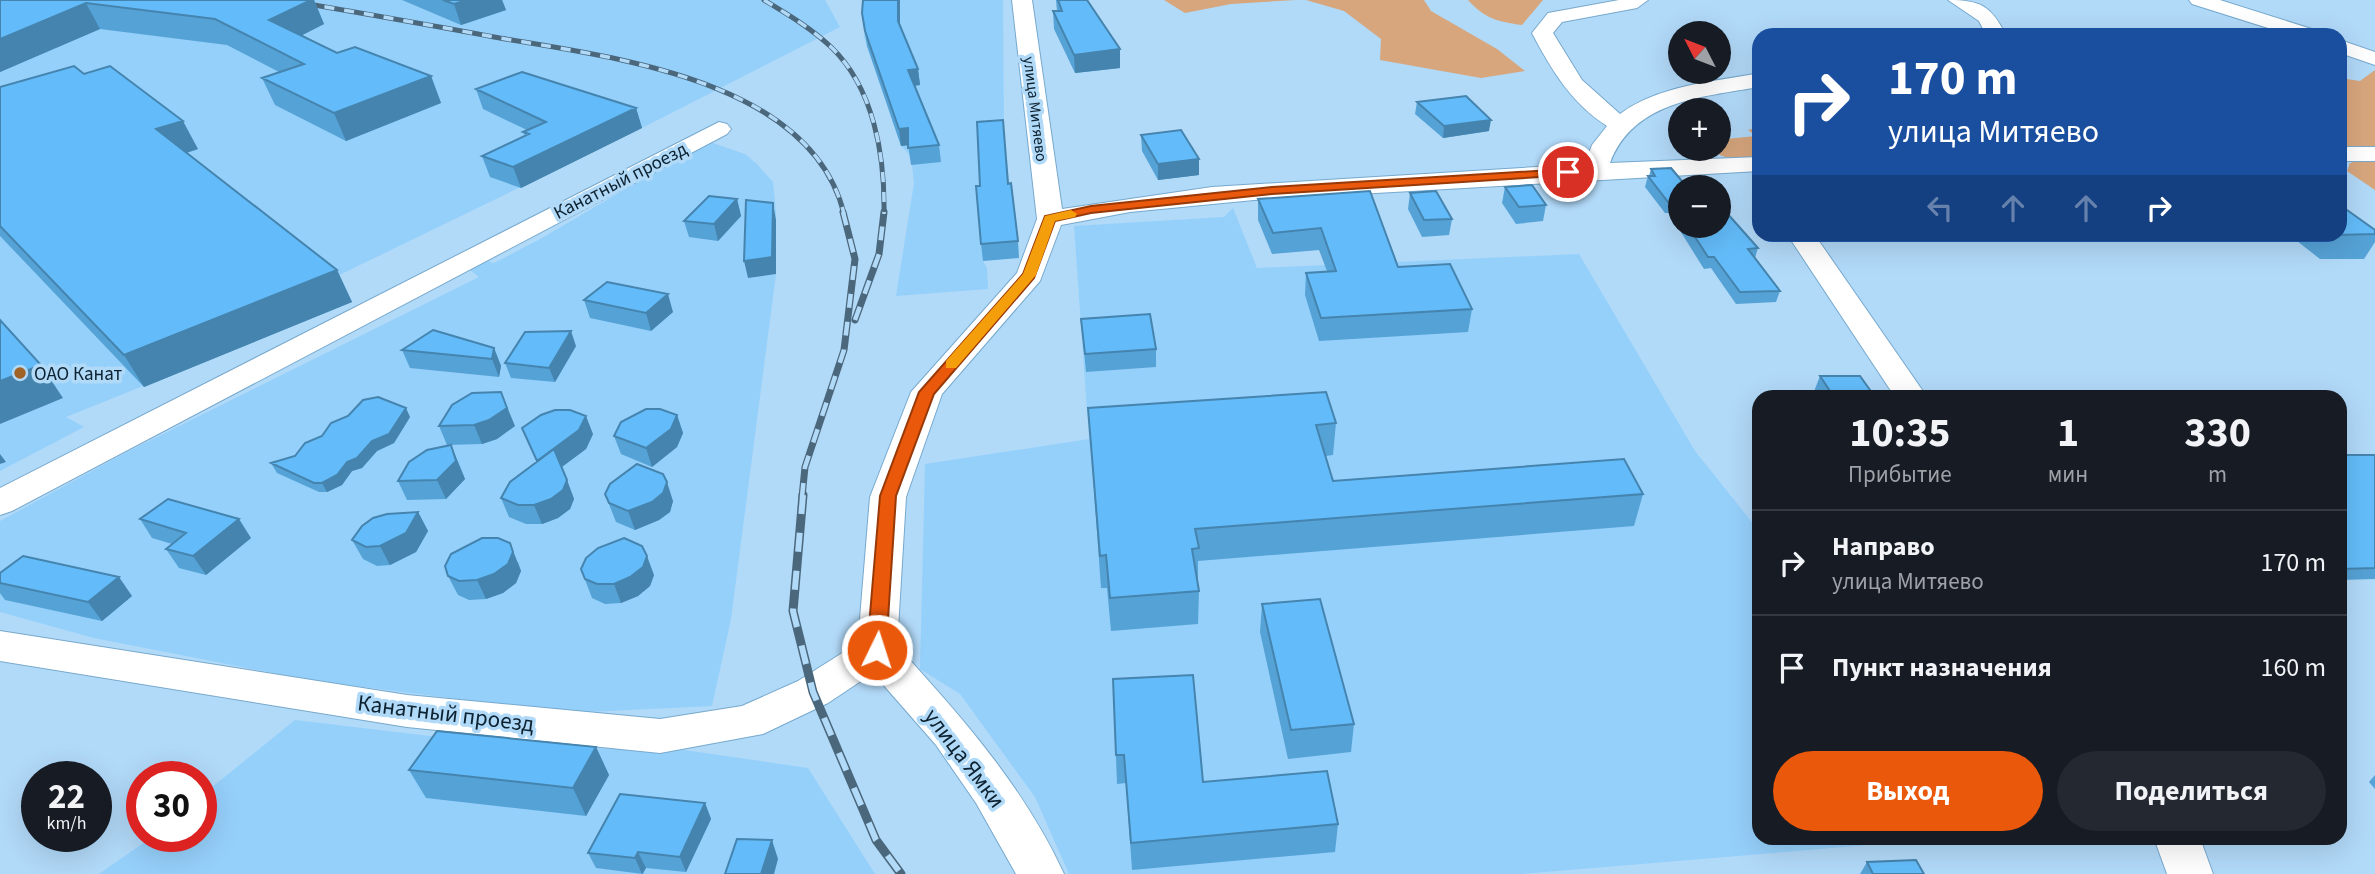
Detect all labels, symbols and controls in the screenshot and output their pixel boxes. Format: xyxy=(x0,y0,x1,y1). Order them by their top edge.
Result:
north arrow xyxy=(1668,21,1731,84)
map controls xyxy=(1668,21,1731,238)
text: 170 m xyxy=(1888,44,2017,114)
street label: улица Митяево xyxy=(1018,55,1052,163)
icon: right xyxy=(1773,56,1864,147)
button: + xyxy=(1668,98,1731,161)
text: улица Митяево xyxy=(1888,109,2099,155)
street label: Канатный проезд xyxy=(549,136,692,227)
pin xyxy=(1538,142,1598,202)
icon: arrive xyxy=(1549,153,1587,191)
button: − xyxy=(1668,175,1731,238)
icon: left xyxy=(1921,189,1959,227)
icon: ahead xyxy=(1994,189,2032,227)
icon: ahead xyxy=(2067,189,2105,227)
icon: right xyxy=(2140,189,2178,227)
place label: ОАО Канат xyxy=(34,361,123,388)
marker: ОАО Канат xyxy=(12,365,28,381)
text: 10:35 xyxy=(1849,403,1951,463)
text: 1 xyxy=(2057,403,2079,463)
text: 330 xyxy=(2184,403,2251,463)
text: Прибытие xyxy=(1848,458,1952,491)
text: мин xyxy=(2048,458,2088,491)
text: m xyxy=(2208,458,2227,491)
text: Направо xyxy=(1832,528,1935,565)
icon: right xyxy=(1773,544,1811,582)
text: 170 m xyxy=(2260,544,2326,581)
text: улица Митяево xyxy=(1832,565,1984,598)
position arrow xyxy=(840,613,914,687)
icon: arrive xyxy=(1773,649,1811,687)
text: Пункт назначения xyxy=(1832,649,2052,686)
text: 160 m xyxy=(2260,649,2326,686)
street label: Канатный проезд xyxy=(356,686,536,741)
street label: улица Ямки xyxy=(916,702,1013,815)
button: Выход xyxy=(1773,751,2043,831)
button: Поделиться xyxy=(2057,751,2326,831)
speed limit sign: 30 xyxy=(126,761,217,852)
text: 22 xyxy=(48,772,85,822)
text: km/h xyxy=(47,811,86,836)

